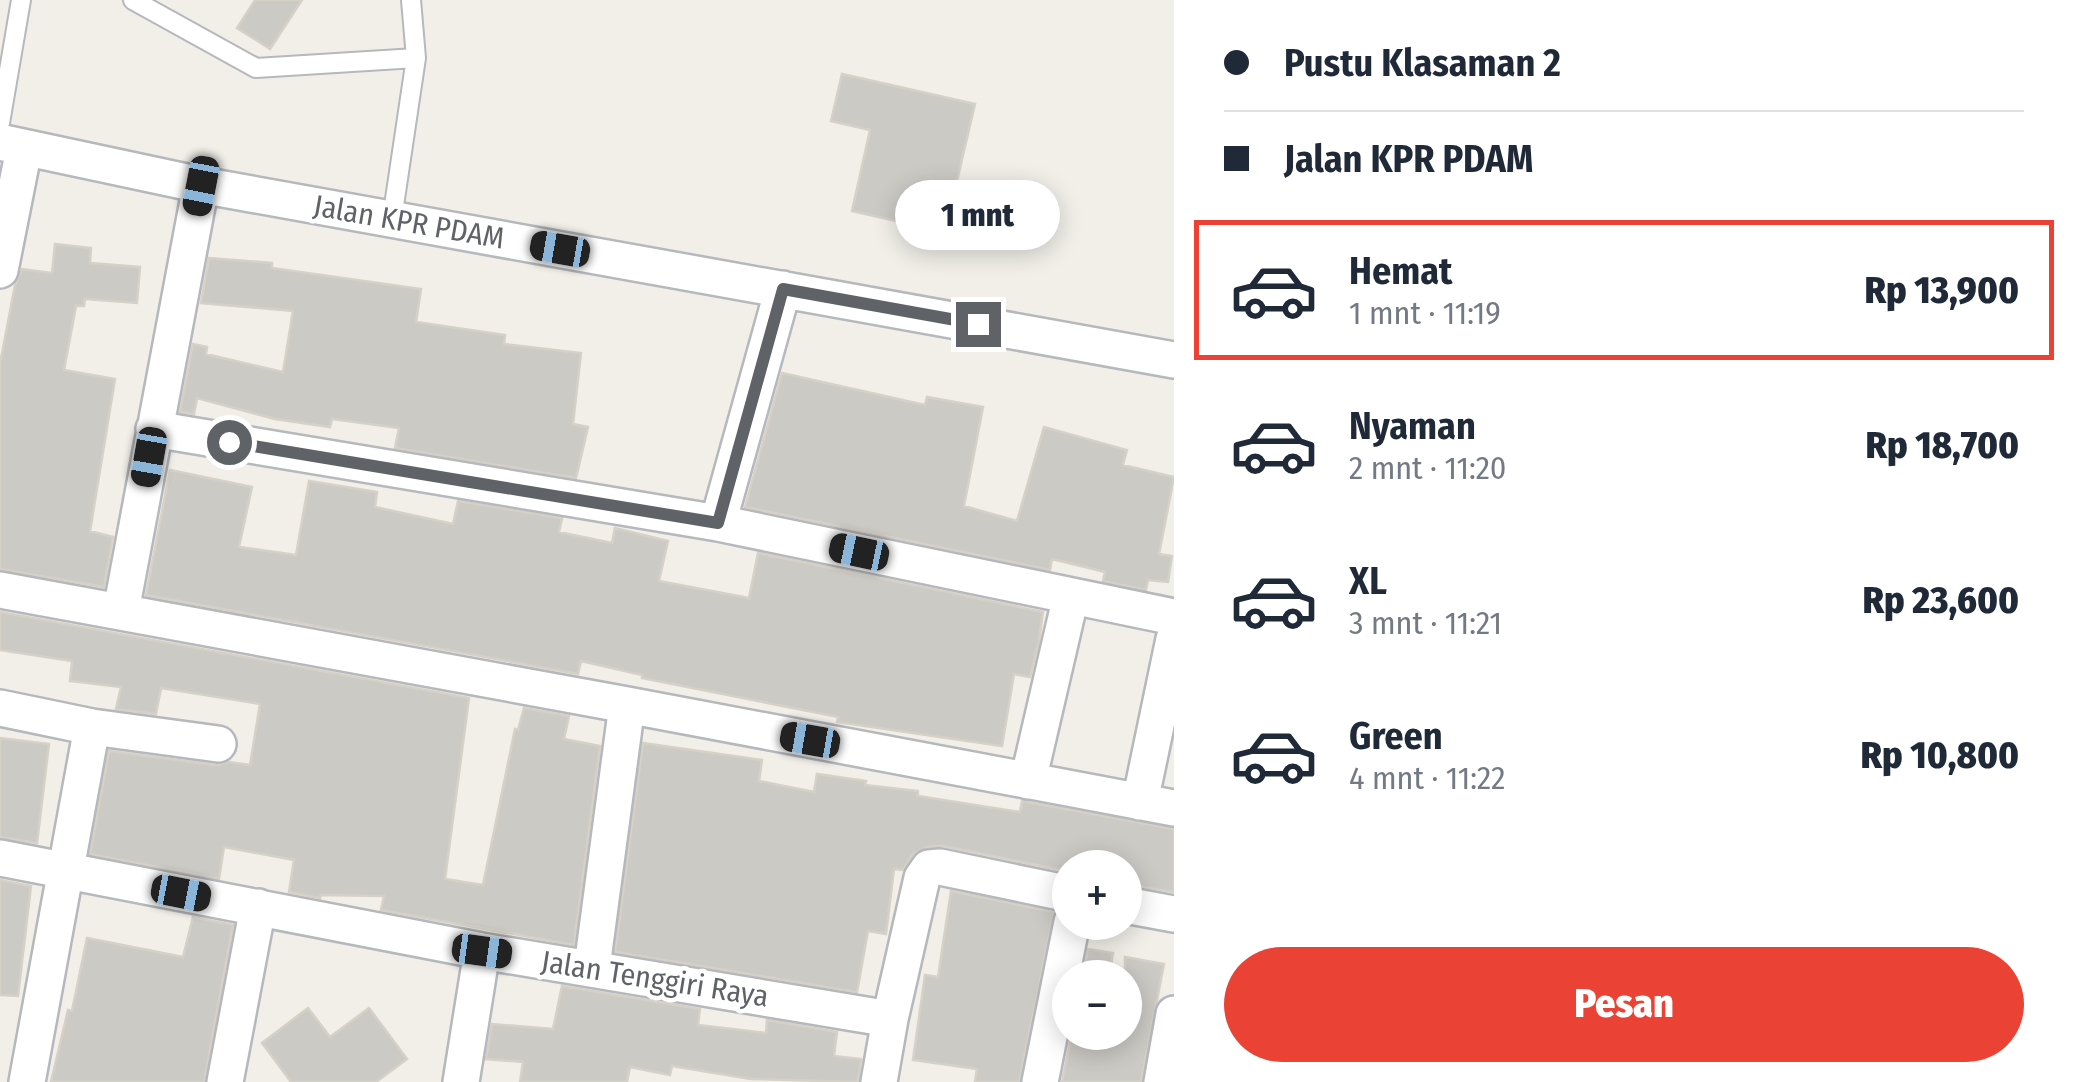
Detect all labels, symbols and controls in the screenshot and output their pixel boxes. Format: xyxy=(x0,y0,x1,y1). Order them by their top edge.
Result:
text: Pustu Klasaman 2 xyxy=(1284,40,1561,86)
text: Jalan KPR PDAM xyxy=(1284,136,1533,182)
car xyxy=(181,154,221,218)
callout: 1 mnt xyxy=(896,179,1060,249)
street label: Jalan KPR PDAM xyxy=(311,188,507,256)
text: 1 mnt xyxy=(941,196,1014,234)
car xyxy=(528,229,592,269)
icon: car xyxy=(1229,245,1319,335)
text: Hemat xyxy=(1349,248,1452,294)
text: Rp 13,900 xyxy=(1864,267,2019,313)
text: 1 mnt · 11:19 xyxy=(1349,294,1501,332)
route end xyxy=(956,302,1001,347)
icon: car xyxy=(1229,400,1319,490)
text: Nyaman xyxy=(1349,403,1476,449)
route start xyxy=(207,420,252,465)
text: Rp 18,700 xyxy=(1865,422,2019,468)
car xyxy=(129,425,169,489)
text: 2 mnt · 11:20 xyxy=(1349,449,1506,487)
car xyxy=(827,531,891,573)
icon: car xyxy=(1229,555,1319,645)
text: XL xyxy=(1349,558,1387,604)
text: Rp 23,600 xyxy=(1863,577,2019,623)
text: 3 mnt · 11:21 xyxy=(1349,604,1502,642)
icon: car xyxy=(1229,710,1319,800)
text: Green xyxy=(1349,713,1443,759)
car xyxy=(778,720,842,760)
text: Rp 10,800 xyxy=(1861,732,2019,778)
text: 4 mnt · 11:22 xyxy=(1349,759,1505,797)
map controls xyxy=(1052,850,1142,1050)
button: + xyxy=(1052,850,1142,940)
car xyxy=(149,873,213,913)
car xyxy=(450,932,514,970)
street label: Jalan Tenggiri Raya xyxy=(539,943,771,1015)
button: Pesan xyxy=(1224,947,2024,1062)
button: − xyxy=(1052,960,1142,1050)

